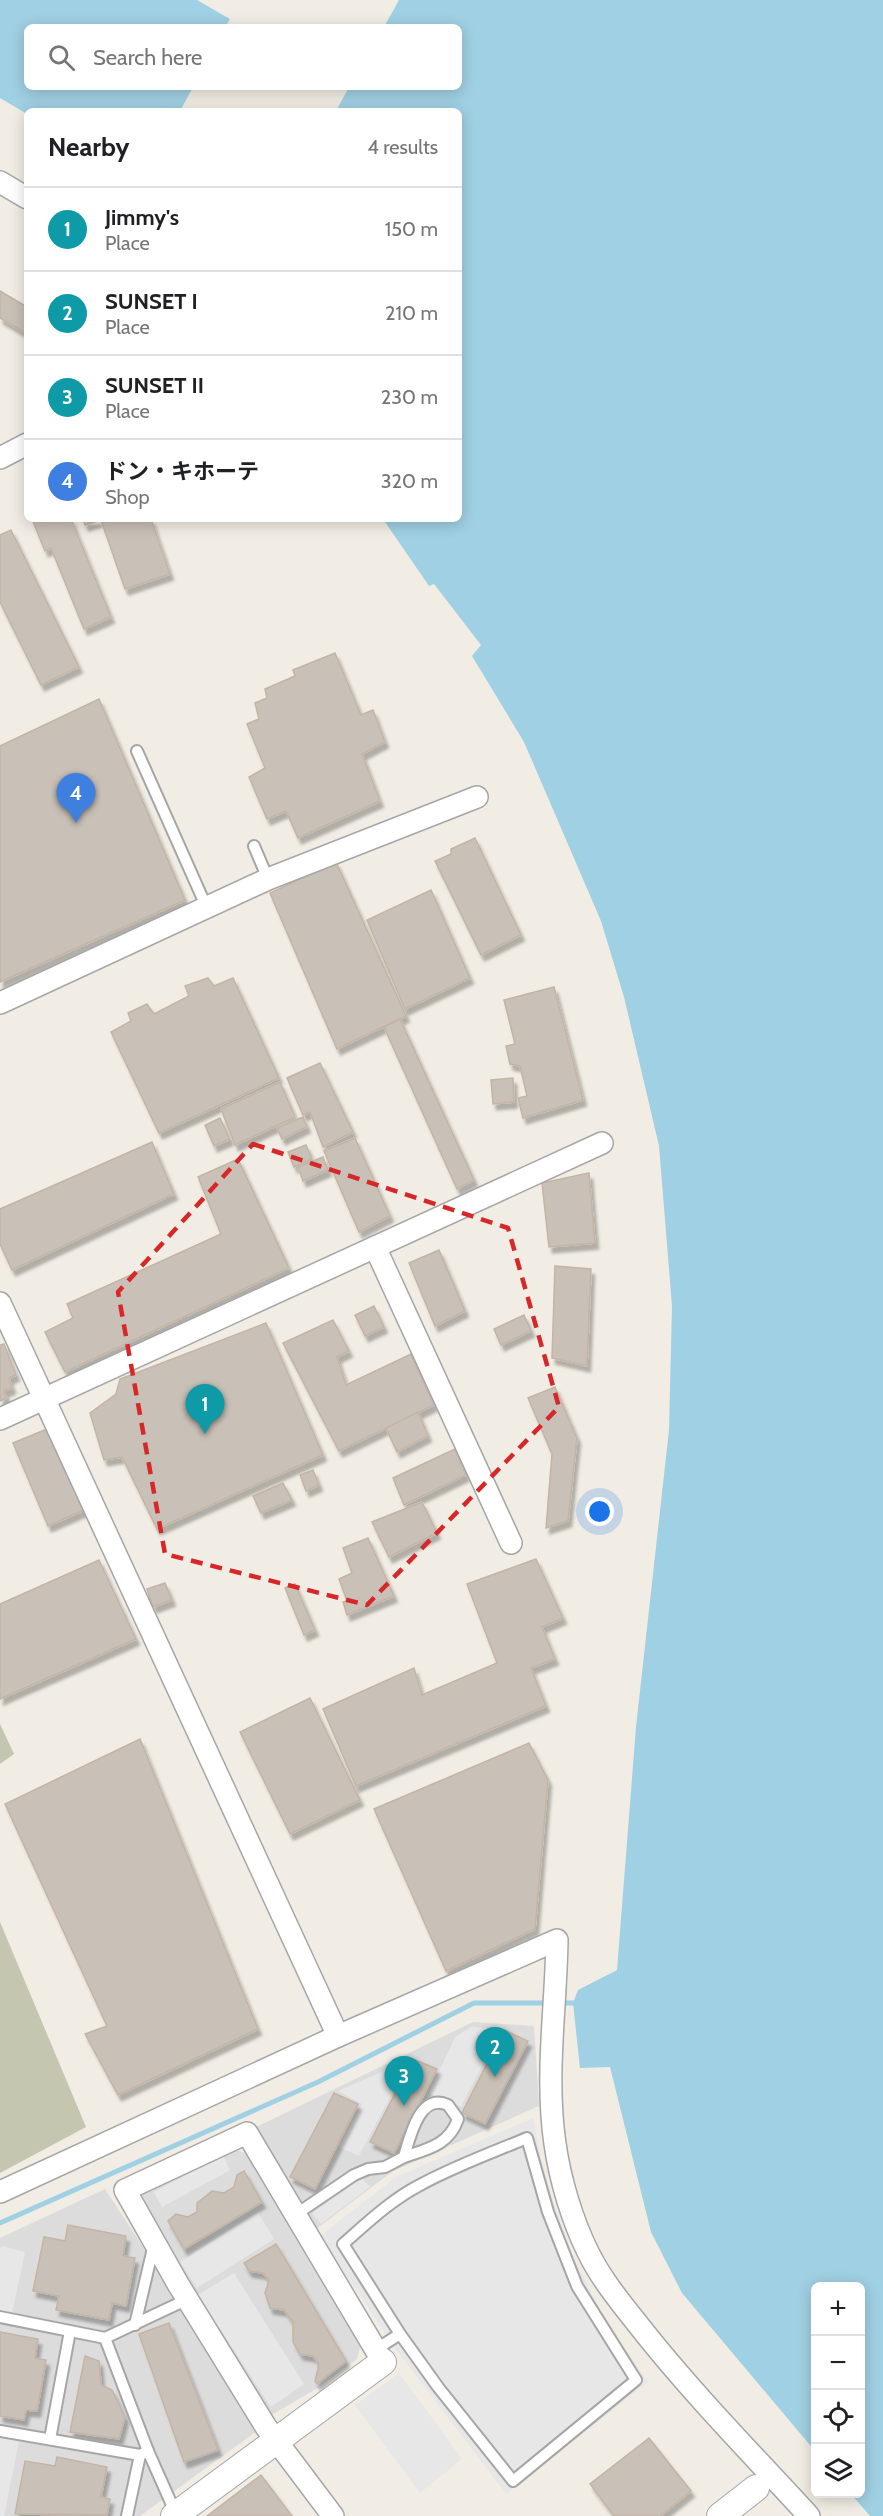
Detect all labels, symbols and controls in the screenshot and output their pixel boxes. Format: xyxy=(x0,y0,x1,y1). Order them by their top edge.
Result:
search box xyxy=(24,24,462,90)
icon: search xyxy=(45,41,78,74)
text: Search here xyxy=(93,44,202,71)
text: Nearby xyxy=(48,131,129,163)
text: 4 results xyxy=(367,135,438,159)
text: Jimmy's xyxy=(105,204,179,231)
text: 1 xyxy=(64,217,71,241)
text: 150 m xyxy=(385,217,438,241)
text: Place xyxy=(105,231,150,255)
text: SUNSET I xyxy=(105,288,198,315)
text: 2 xyxy=(62,301,73,325)
text: 210 m xyxy=(385,301,438,325)
text: Place xyxy=(105,315,150,339)
text: SUNSET II xyxy=(105,372,204,399)
text: 3 xyxy=(62,385,73,409)
text: 230 m xyxy=(381,385,438,409)
text: Place xyxy=(105,399,150,423)
text: ドン・キホーテ xyxy=(105,458,259,485)
text: 4 xyxy=(61,469,74,493)
text: 320 m xyxy=(381,469,438,493)
text: Shop xyxy=(105,485,150,509)
pin: 4 xyxy=(56,774,96,823)
pin: 1 xyxy=(186,1384,224,1434)
your location xyxy=(585,1497,614,1526)
pin: 2 xyxy=(476,2028,514,2077)
pin: 3 xyxy=(384,2056,424,2106)
map controls xyxy=(811,2282,865,2498)
button: + xyxy=(811,2282,865,2336)
button: − xyxy=(811,2336,865,2390)
button: locate xyxy=(811,2390,865,2444)
button: layers xyxy=(811,2444,865,2498)

